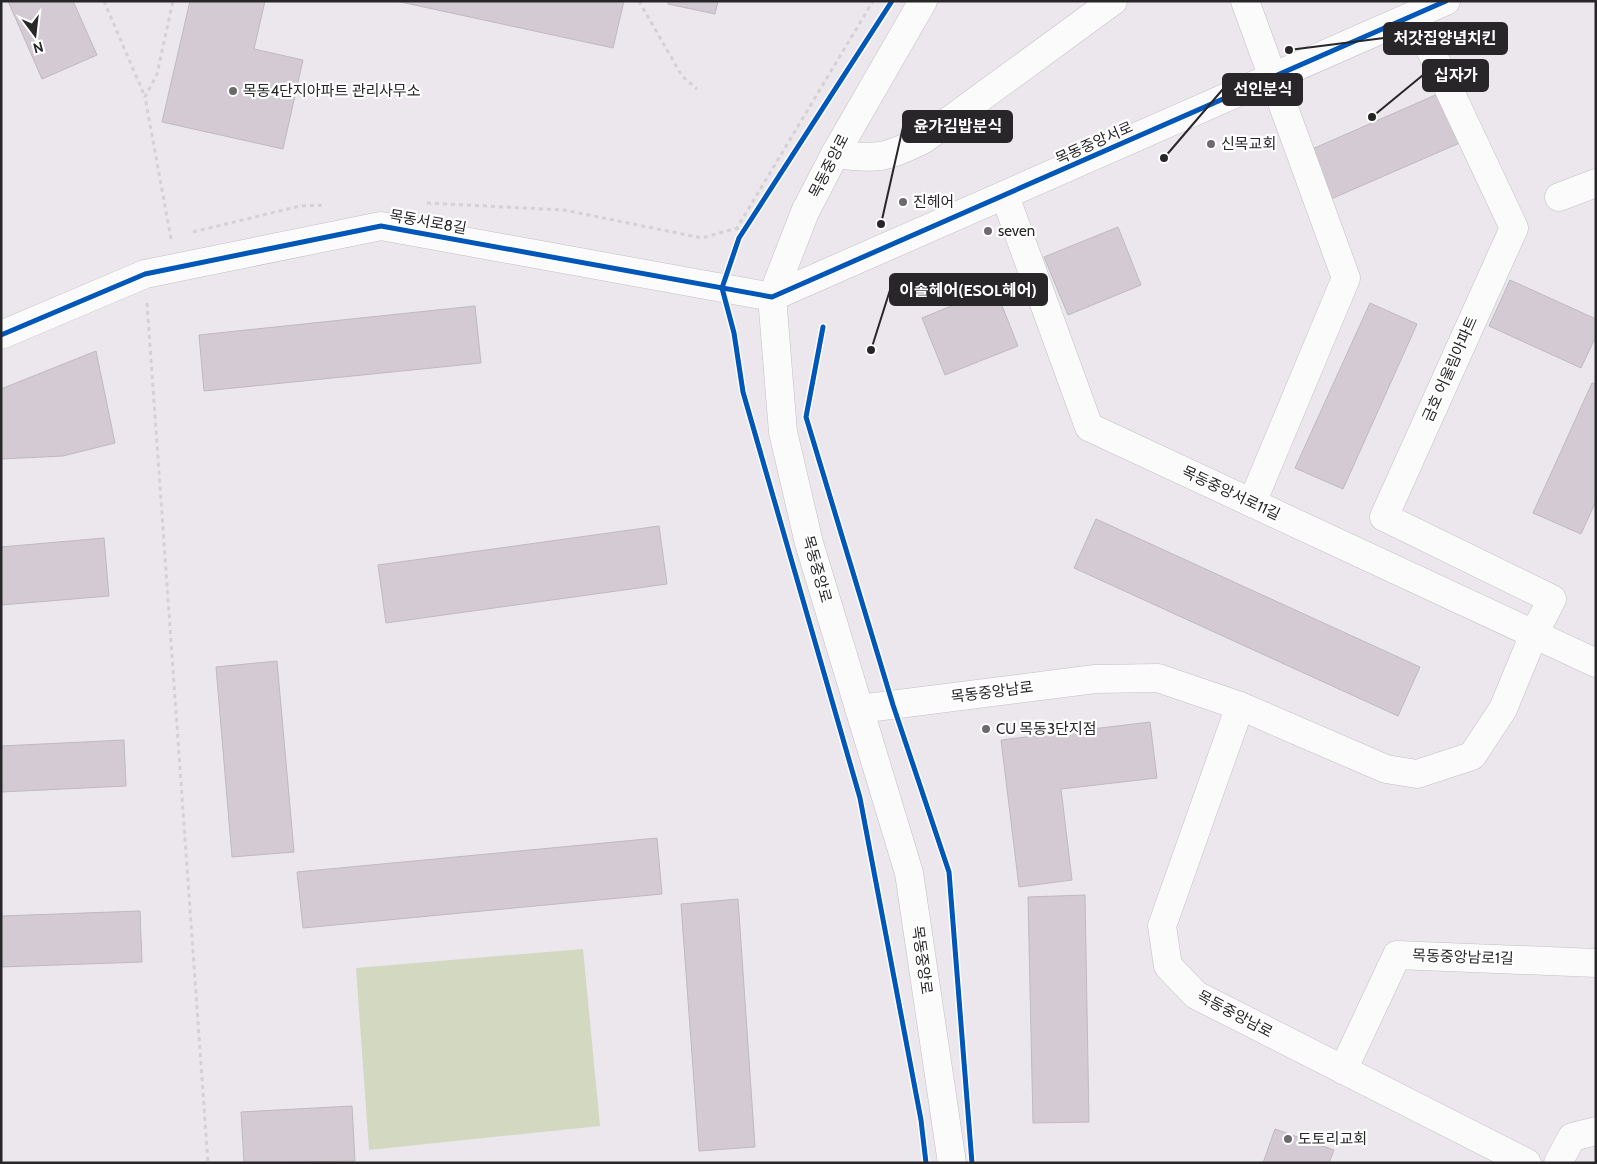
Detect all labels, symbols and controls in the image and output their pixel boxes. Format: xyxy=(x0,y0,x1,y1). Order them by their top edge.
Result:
north arrow xyxy=(10,10,60,60)
callout: 처갓집양념치킨 xyxy=(1384,23,1507,54)
text: 처갓집양념치킨 xyxy=(1393,29,1497,48)
text: N xyxy=(31,38,45,58)
callout: 십자가 xyxy=(1423,60,1488,91)
text: 십자가 xyxy=(1434,66,1478,85)
callout: 선인분식 xyxy=(1223,74,1302,105)
text: 선인분식 xyxy=(1234,80,1292,99)
place label: 목동4단지아파트 관리사무소 xyxy=(243,82,421,100)
marker: 목동4단지아파트 관리사무소 xyxy=(227,85,239,97)
callout: 윤가김밥분식 xyxy=(903,111,1012,142)
text: 윤가김밥분식 xyxy=(914,117,1002,136)
street label: 목동중앙서로 xyxy=(1053,118,1135,168)
street label: 목동중앙로 xyxy=(805,131,853,201)
place label: 신목교회 xyxy=(1221,135,1276,153)
marker: 신목교회 xyxy=(1205,138,1217,150)
place label: 진헤어 xyxy=(913,193,954,211)
marker: 진헤어 xyxy=(897,196,909,208)
street label: 목동서로8길 xyxy=(388,206,468,238)
place label: seven xyxy=(998,222,1035,240)
marker: seven xyxy=(982,225,994,237)
callout: 이솔헤어(ESOL헤어) xyxy=(890,274,1047,305)
text: 이솔헤어(ESOL헤어) xyxy=(899,281,1037,300)
street label: 금호 어울림아파트 xyxy=(1419,313,1481,425)
street label: 목동중앙서로11길 xyxy=(1179,462,1283,524)
street label: 목동중앙로 xyxy=(799,533,835,605)
street label: 목동중앙남로 xyxy=(950,678,1034,706)
place label: CU 목동3단지점 xyxy=(996,720,1097,738)
marker: CU 목동3단지점 xyxy=(980,723,992,735)
street label: 목동중앙로 xyxy=(908,925,936,995)
street label: 목동중앙남로1길 xyxy=(1412,946,1514,968)
street label: 목동중앙남로 xyxy=(1194,987,1276,1041)
place label: 도토리교회 xyxy=(1298,1130,1367,1148)
marker: 도토리교회 xyxy=(1282,1133,1294,1145)

